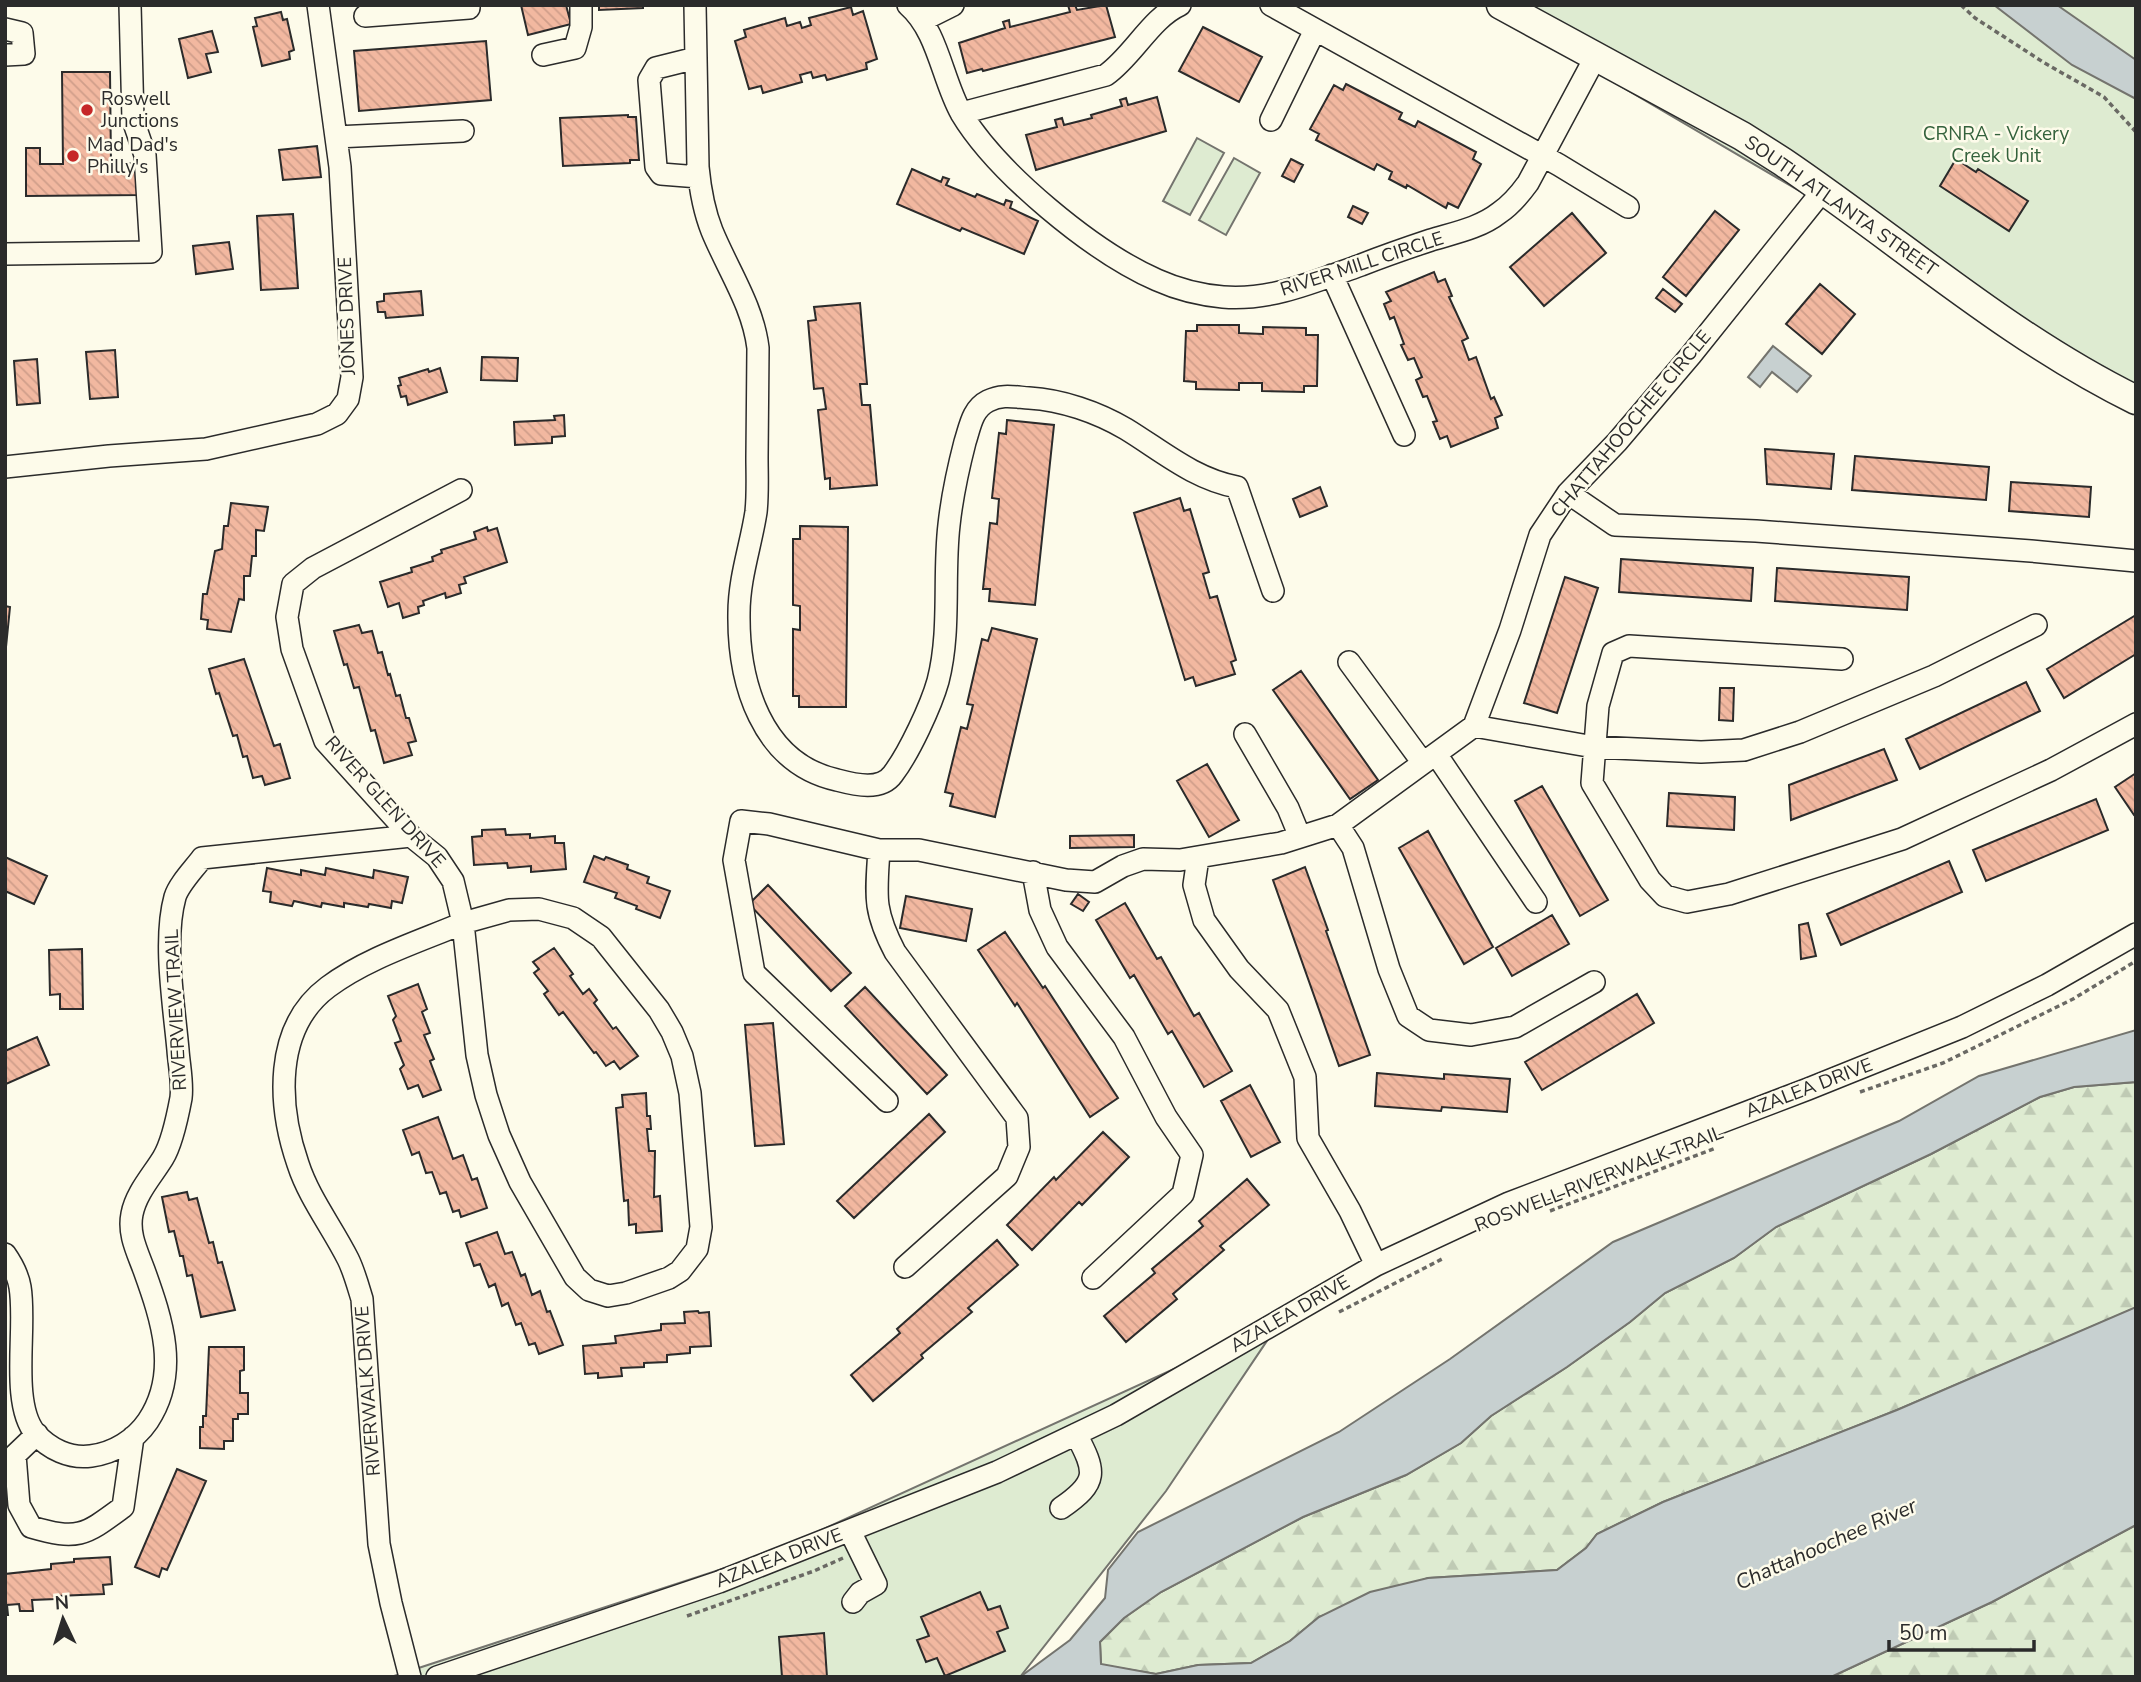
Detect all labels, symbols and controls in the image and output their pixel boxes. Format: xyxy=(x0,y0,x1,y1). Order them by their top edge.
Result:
place label: Roswell Junctions xyxy=(100,86,179,134)
marker: Roswell Junctions xyxy=(79,102,95,118)
park label: CRNRA - Vickery Creek Unit xyxy=(1923,121,2069,169)
street label: SOUTH ATLANTA STREET xyxy=(1739,129,1943,283)
place label: Mad Dad's Philly's xyxy=(87,132,178,180)
marker: Mad Dad's Philly's xyxy=(65,148,81,164)
street label: RIVER MILL CIRCLE xyxy=(1277,225,1447,303)
street label: JONES DRIVE xyxy=(332,257,362,376)
street label: CHATTAHOOCHEE CIRCLE xyxy=(1545,325,1717,523)
street label: RIVER GLEN DRIVE xyxy=(319,730,451,874)
street label: RIVERVIEW TRAIL xyxy=(159,928,193,1092)
street label: AZALEA DRIVE xyxy=(1742,1052,1876,1124)
street label: ROSWELL RIVERWALK TRAIL xyxy=(1471,1119,1728,1238)
street label: AZALEA DRIVE xyxy=(1225,1269,1355,1359)
street label: RIVERWALK DRIVE xyxy=(349,1305,387,1477)
water label: Chattahoochee River xyxy=(1731,1491,1922,1597)
street label: AZALEA DRIVE xyxy=(712,1522,846,1594)
north arrow xyxy=(28,1584,98,1654)
text: N xyxy=(54,1590,70,1617)
scale bar xyxy=(1889,1608,2034,1652)
text: 50 m xyxy=(1899,1619,1948,1647)

